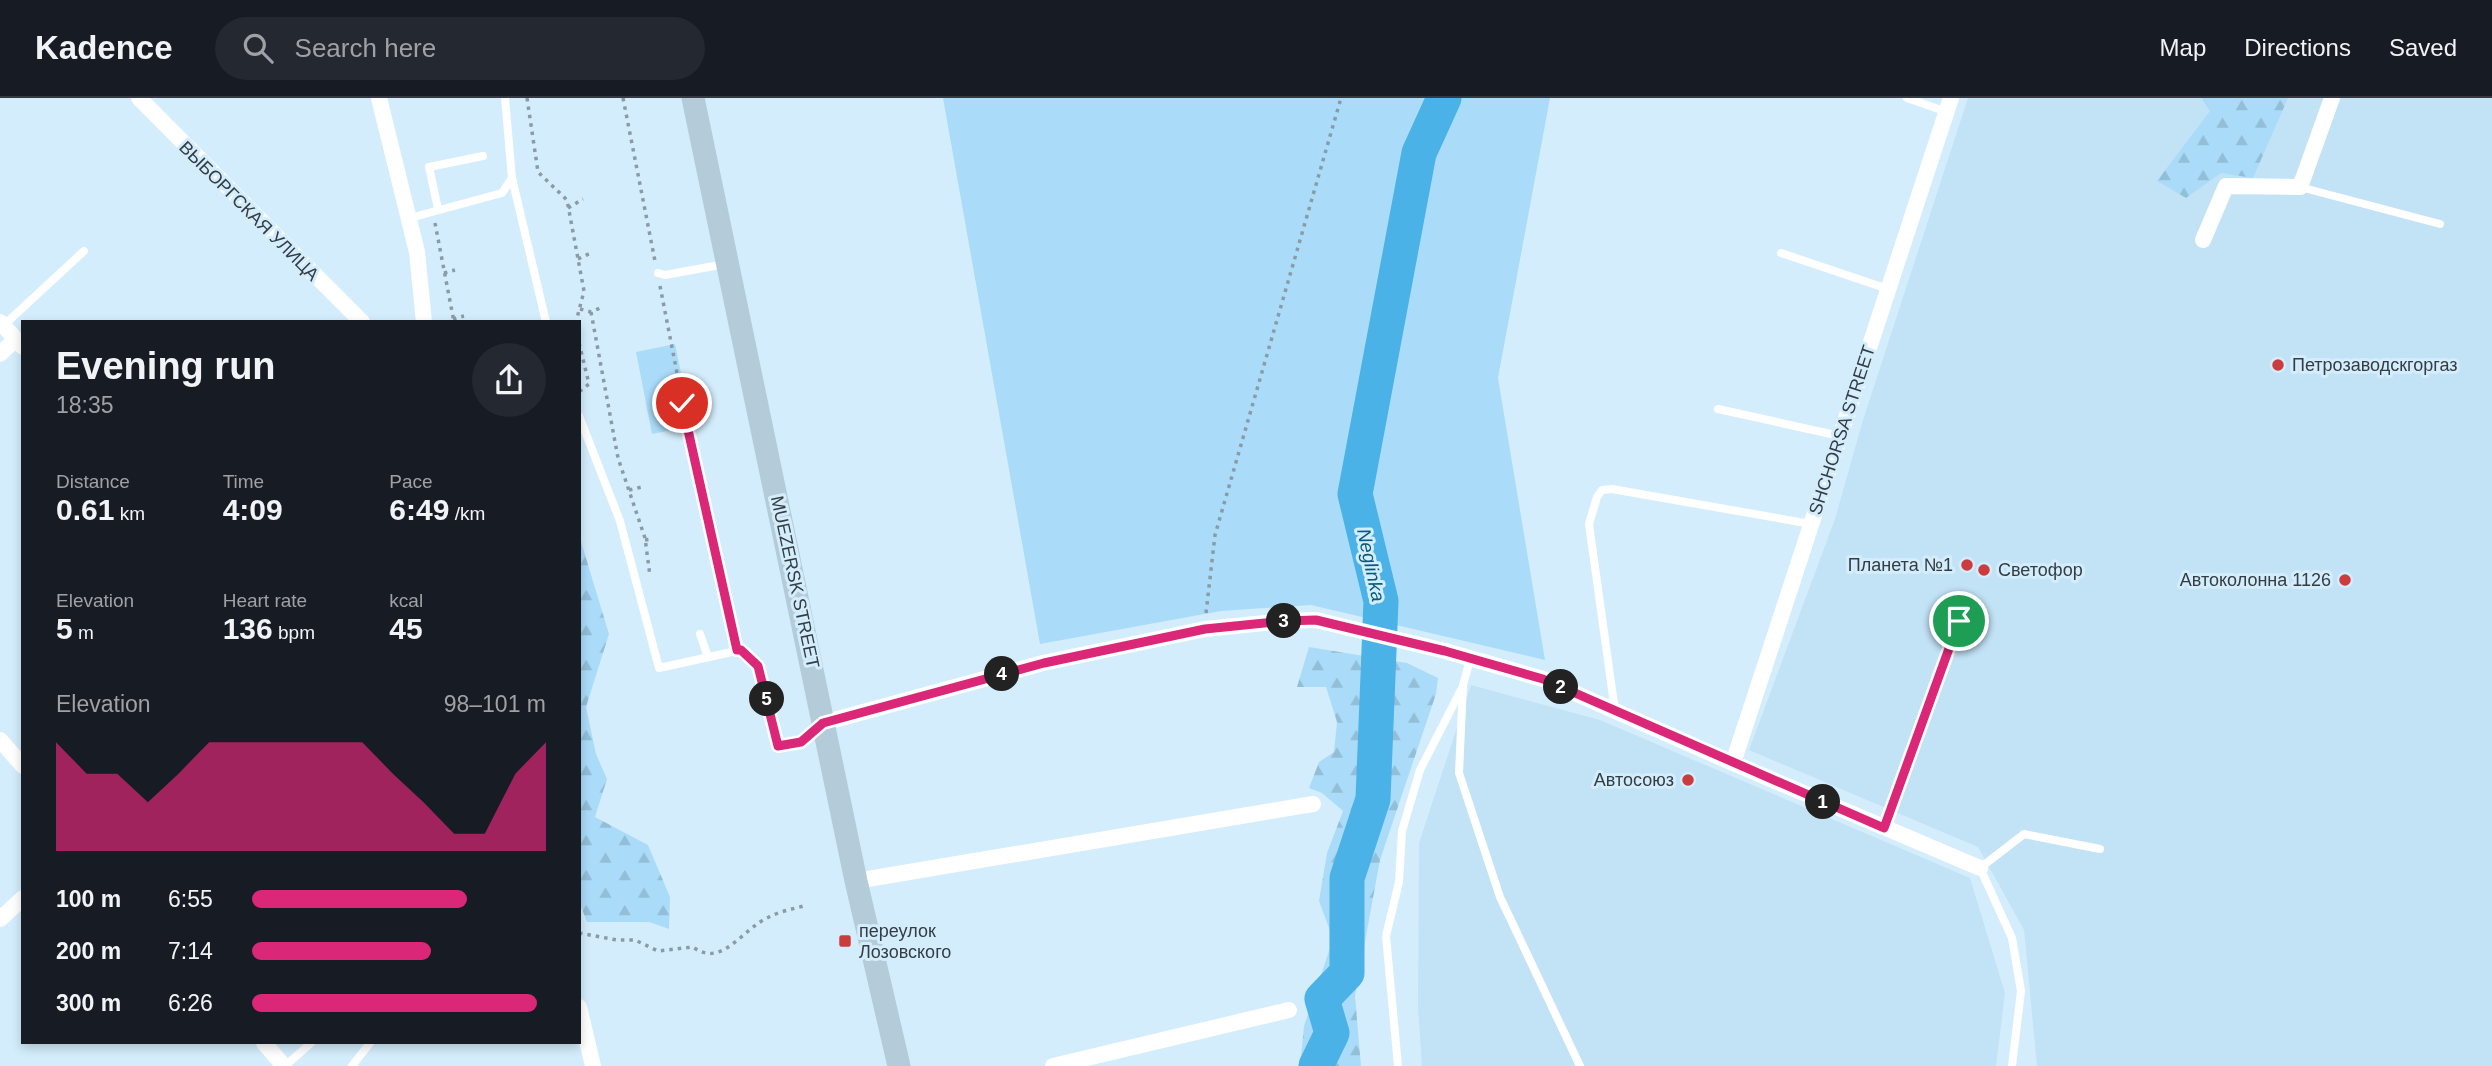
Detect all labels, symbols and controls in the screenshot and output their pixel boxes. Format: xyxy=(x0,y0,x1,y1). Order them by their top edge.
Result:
search box xyxy=(215,17,705,80)
text: Kadence xyxy=(35,29,173,66)
icon: search xyxy=(239,29,277,67)
text: Search here xyxy=(295,33,436,63)
text: Map xyxy=(2160,34,2206,61)
text: Directions xyxy=(2244,34,2351,61)
text: Saved xyxy=(2389,34,2457,61)
street label: ВЫБОРГСКАЯ УЛИЦА xyxy=(175,137,323,285)
button: share xyxy=(472,343,546,417)
street label: SHCHORSA STREET xyxy=(1805,343,1879,517)
text: Evening run xyxy=(56,345,276,387)
place label: Петрозаводскгоргаз xyxy=(2292,355,2457,375)
marker: Петрозаводскгоргаз xyxy=(2270,357,2286,373)
pin xyxy=(652,373,712,433)
icon: check xyxy=(663,384,701,422)
text: 18:35 xyxy=(56,392,114,418)
text: Distance xyxy=(56,471,130,492)
text: Time xyxy=(223,471,264,492)
text: Pace xyxy=(389,471,433,492)
text: 0.61 xyxy=(56,493,114,526)
text: 4:09 xyxy=(223,493,283,526)
text: 6:49 xyxy=(389,493,449,526)
street label: MUEZERSK STREET xyxy=(767,494,823,670)
text: km xyxy=(114,503,145,524)
text: /km xyxy=(449,503,485,524)
water label: Neglinka xyxy=(1353,527,1389,603)
place label: Планета №1 xyxy=(1848,555,1953,575)
marker: Планета №1 xyxy=(1959,557,1975,573)
place label: Светофор xyxy=(1998,560,2083,580)
marker: Светофор xyxy=(1976,562,1992,578)
place label: Автоколонна 1126 xyxy=(2180,570,2331,590)
marker: Автоколонна 1126 xyxy=(2337,572,2353,588)
text: Elevation xyxy=(56,590,134,611)
text: Heart rate xyxy=(223,590,307,611)
text: kcal xyxy=(389,590,423,611)
pin xyxy=(1929,591,1989,651)
icon: arrive xyxy=(1940,602,1978,640)
pin: 3 xyxy=(1266,603,1302,638)
text: 3 xyxy=(1278,610,1289,631)
text: 5 xyxy=(56,612,73,645)
text: 136 xyxy=(223,612,273,645)
text: 45 xyxy=(389,612,423,645)
text: m xyxy=(73,622,94,643)
text: bpm xyxy=(273,622,315,643)
pin: 4 xyxy=(984,656,1020,692)
text: 4 xyxy=(996,663,1007,684)
pin: 2 xyxy=(1544,670,1578,704)
text: 2 xyxy=(1555,676,1566,697)
pin: 5 xyxy=(750,682,784,716)
text: 5 xyxy=(761,688,772,709)
text: Elevation xyxy=(56,691,151,717)
text: 98–101 m xyxy=(444,691,546,717)
place label: Автосоюз xyxy=(1594,770,1674,790)
marker: Автосоюз xyxy=(1680,772,1696,788)
pin: 1 xyxy=(1806,784,1840,820)
text: 1 xyxy=(1817,791,1828,812)
text: 100 m xyxy=(56,886,121,912)
text: 6:55 xyxy=(168,886,213,912)
place label: переулок Лозовского xyxy=(859,921,951,962)
marker: переулок Лозовского xyxy=(837,933,853,949)
text: 200 m xyxy=(56,938,121,964)
text: 7:14 xyxy=(168,938,213,964)
text: 300 m xyxy=(56,990,121,1016)
text: 6:26 xyxy=(168,990,213,1016)

